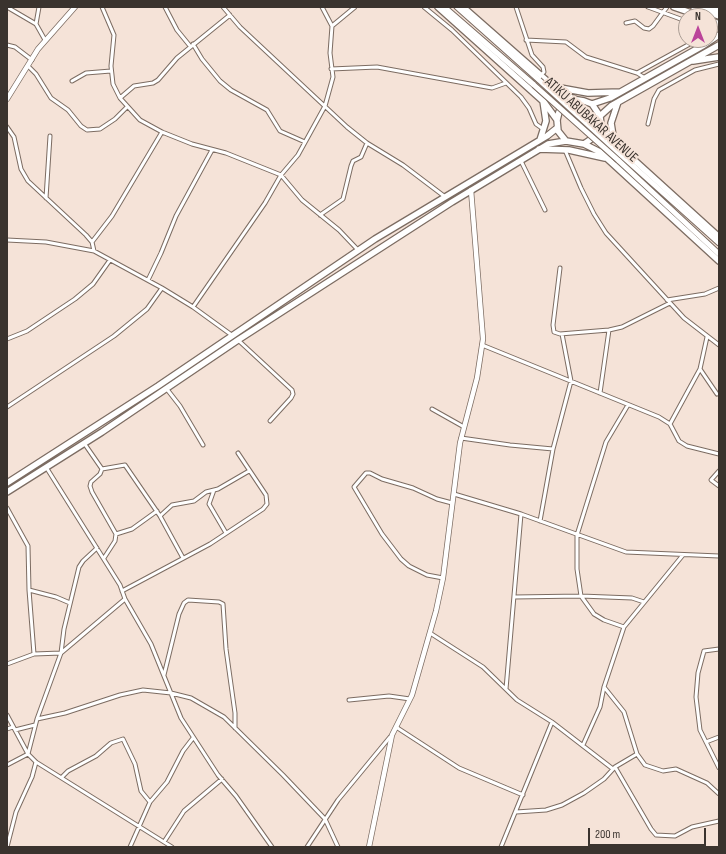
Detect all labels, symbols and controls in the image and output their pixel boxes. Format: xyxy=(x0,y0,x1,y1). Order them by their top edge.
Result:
north arrow xyxy=(678,8,718,48)
text: N xyxy=(695,10,701,23)
street label: ATIKU ABUBAKAR AVENUE xyxy=(541,74,641,166)
scale bar xyxy=(590,820,708,846)
text: 200 m xyxy=(595,827,620,842)

